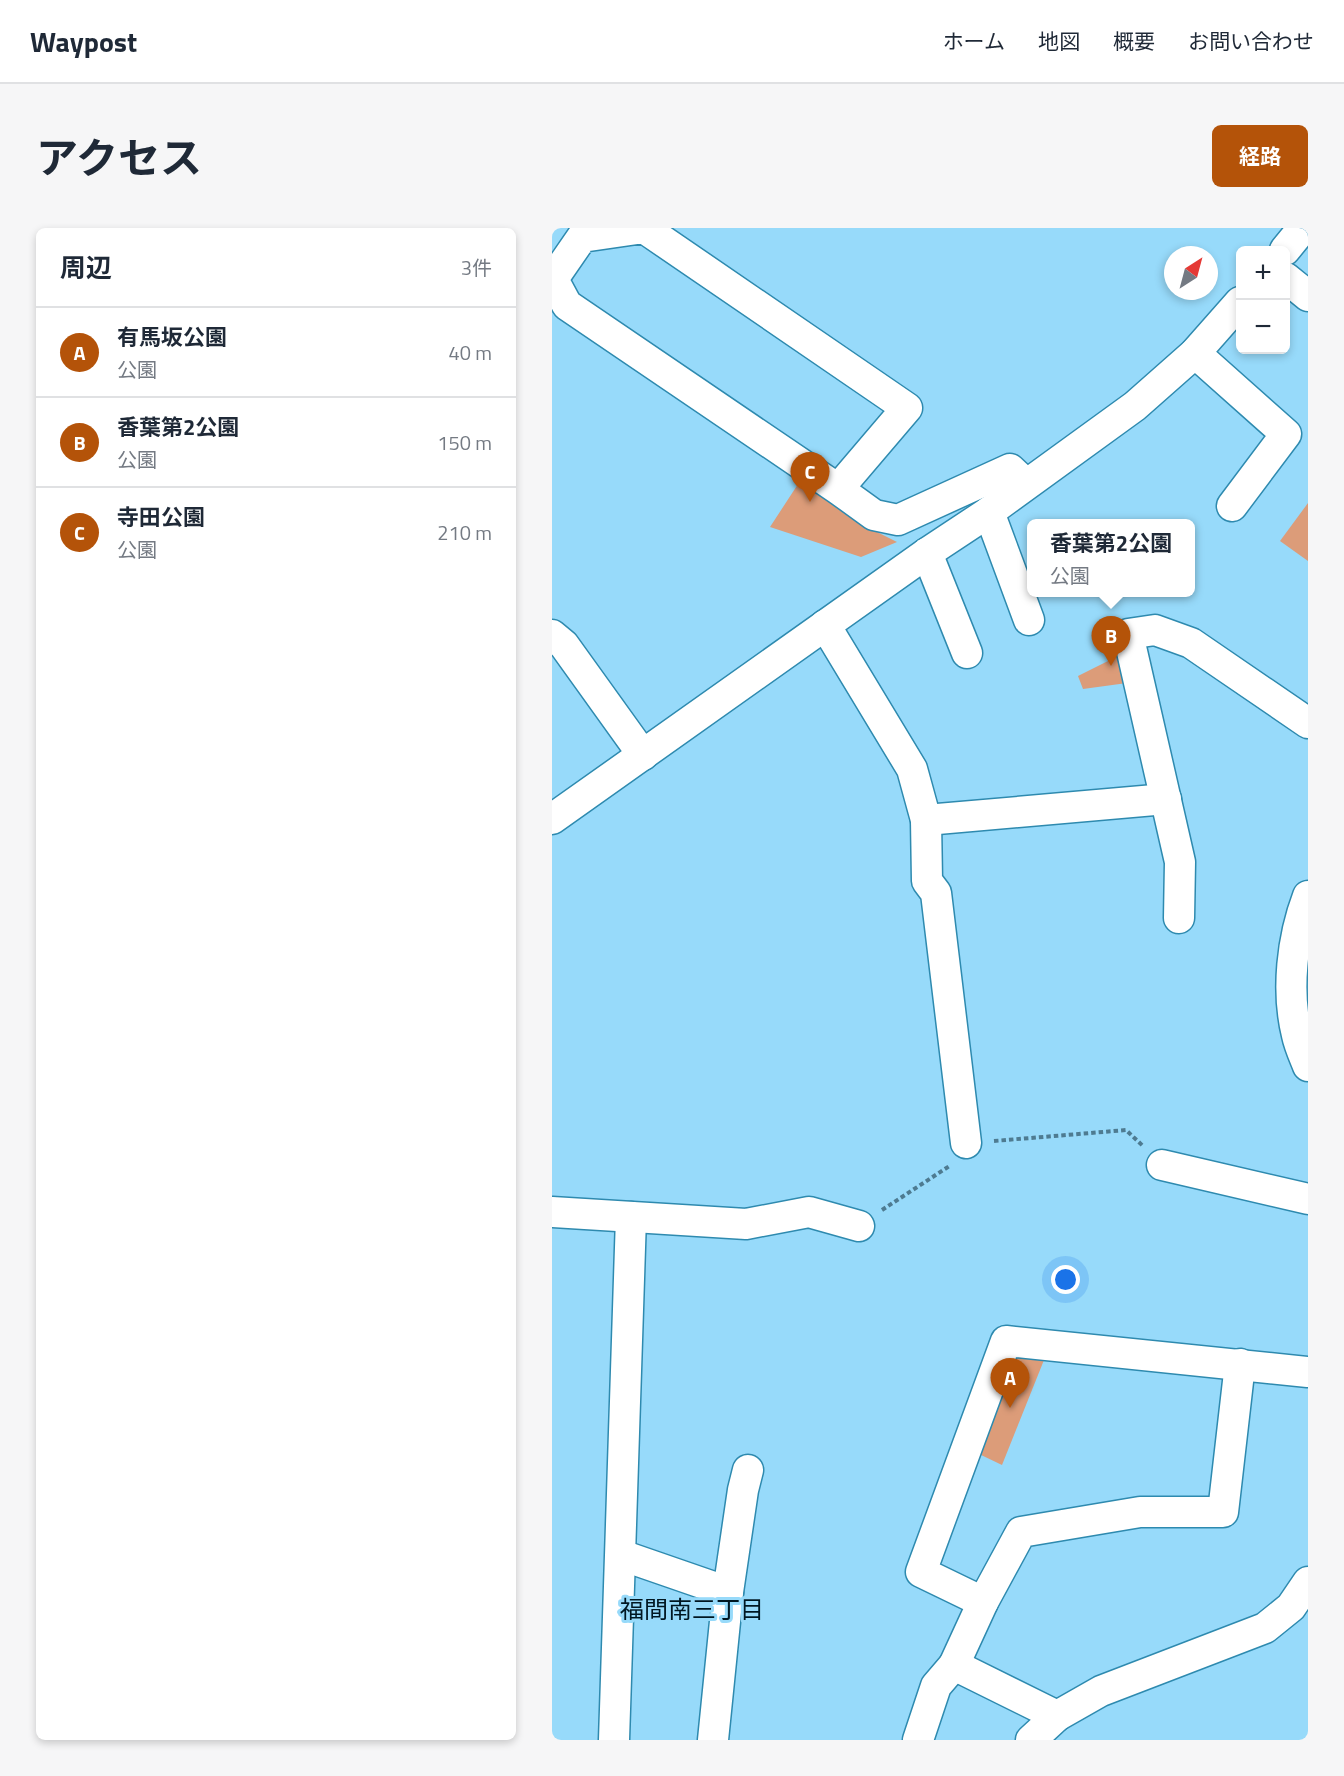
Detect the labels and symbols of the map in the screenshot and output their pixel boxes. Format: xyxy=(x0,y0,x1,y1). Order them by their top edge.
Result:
north arrow xyxy=(1164,246,1218,300)
pin: C xyxy=(790,452,830,502)
pin: B xyxy=(1092,616,1130,666)
your location xyxy=(1051,1265,1080,1294)
pin: A xyxy=(990,1358,1030,1408)
district label: 福間南三丁目 xyxy=(620,1591,764,1627)

